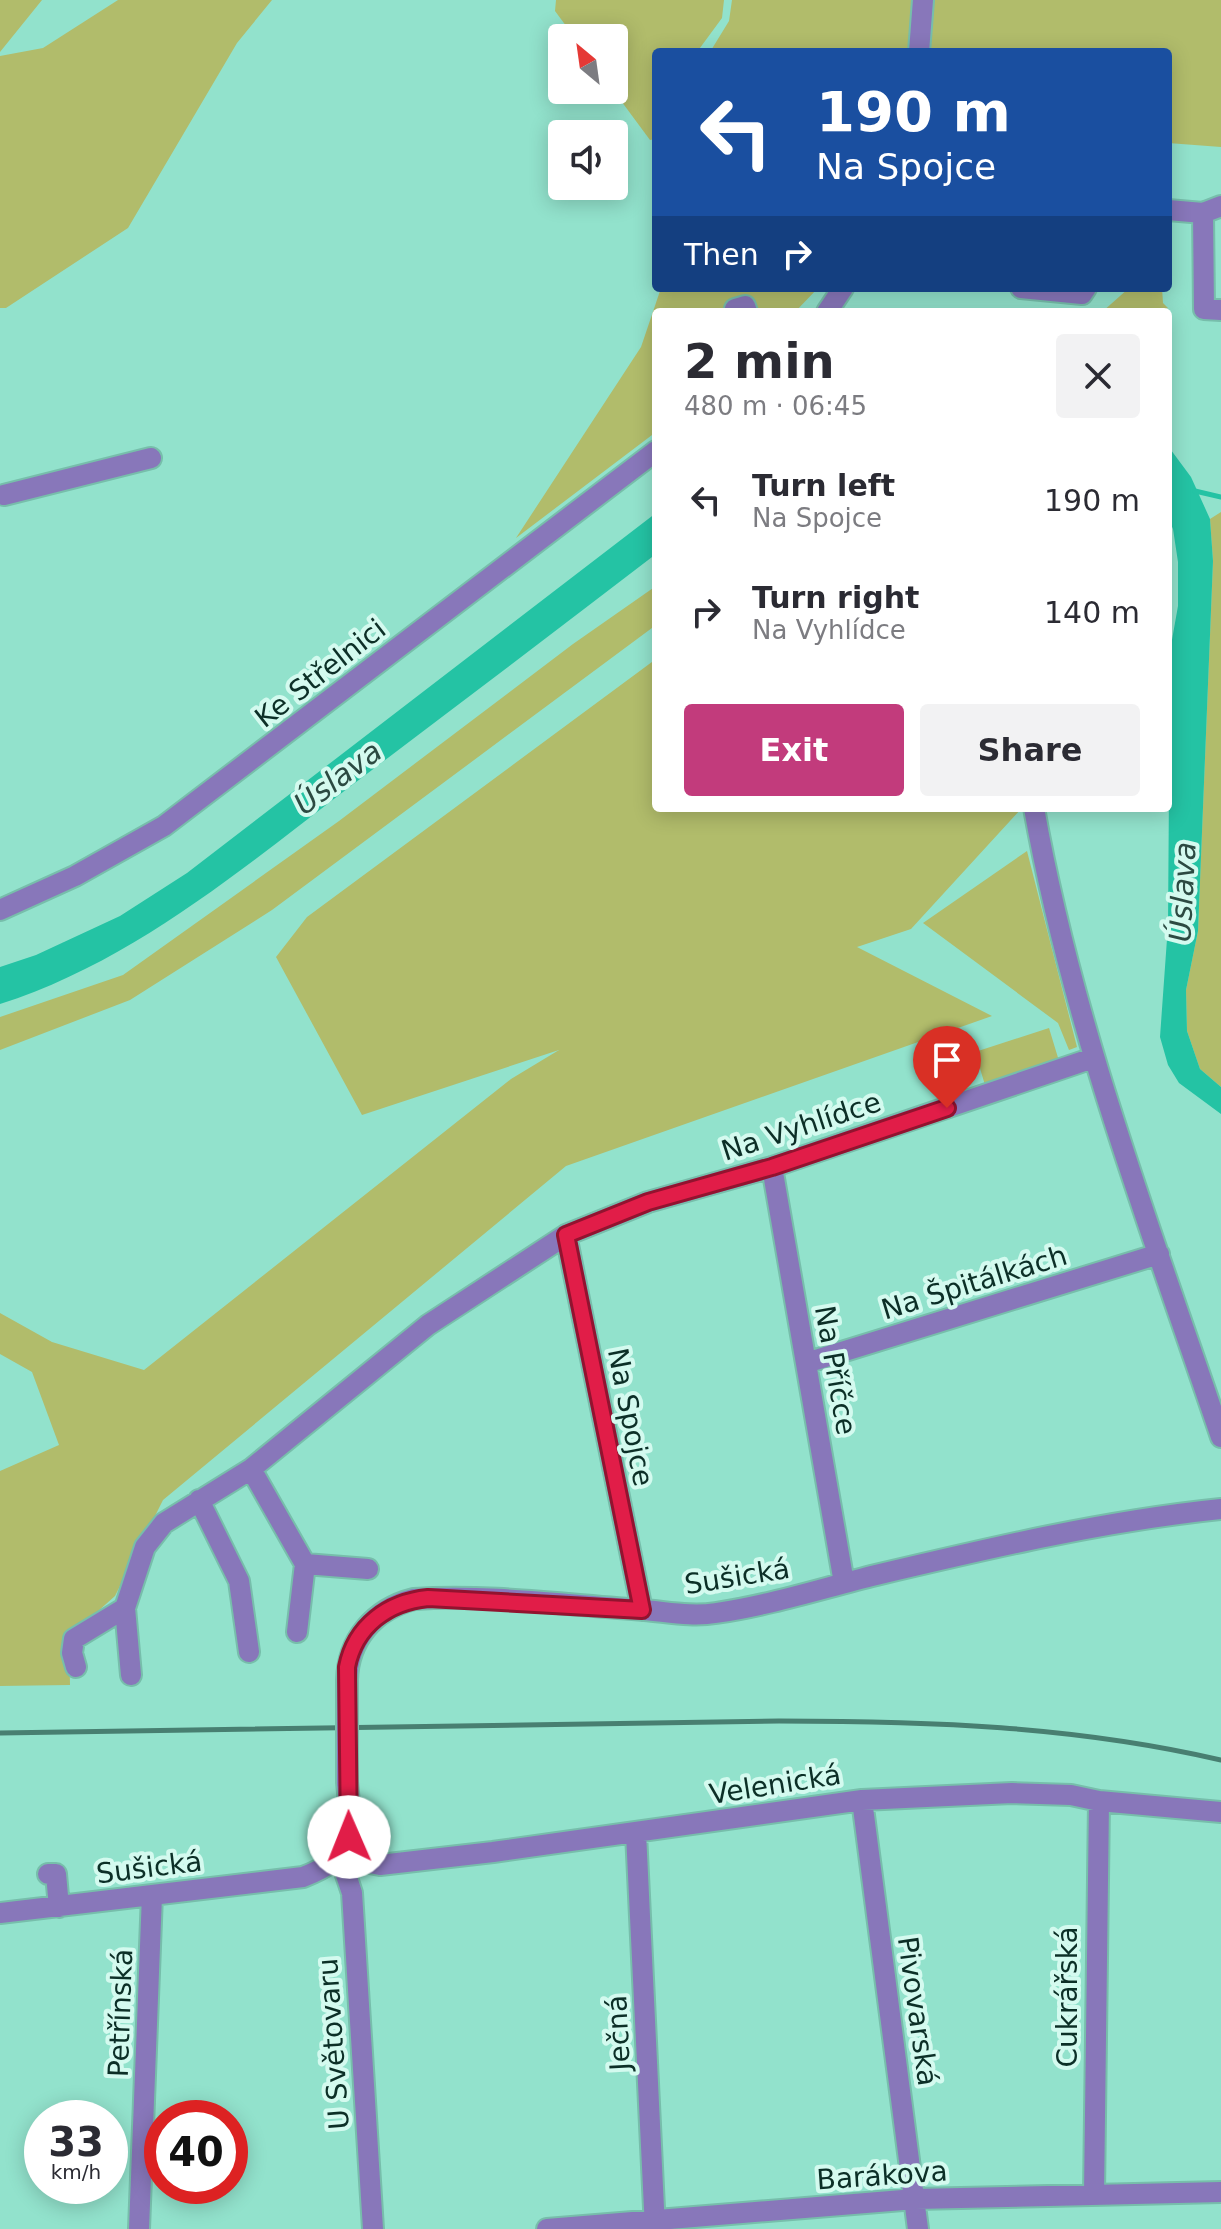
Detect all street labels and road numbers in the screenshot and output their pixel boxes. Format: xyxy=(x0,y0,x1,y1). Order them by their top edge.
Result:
street label: Ke Střelnici xyxy=(249,612,392,735)
street label: Na Vyhlídce xyxy=(717,1085,885,1168)
street label: Na Špitálkách xyxy=(877,1238,1071,1326)
street label: Na Příčce xyxy=(808,1303,863,1437)
street label: Na Spojce xyxy=(601,1345,660,1489)
street label: Sušická xyxy=(682,1552,792,1601)
street label: Velenická xyxy=(707,1758,843,1811)
street label: Sušická xyxy=(94,1845,204,1890)
street label: Cukrářská xyxy=(1051,1926,1084,2068)
street label: Pivovarská xyxy=(891,1934,944,2088)
street label: Petřínská xyxy=(102,1948,139,2078)
street label: U Světovaru xyxy=(311,1957,356,2131)
street label: Ječná xyxy=(600,1994,637,2074)
street label: Barákova xyxy=(815,2154,949,2197)

